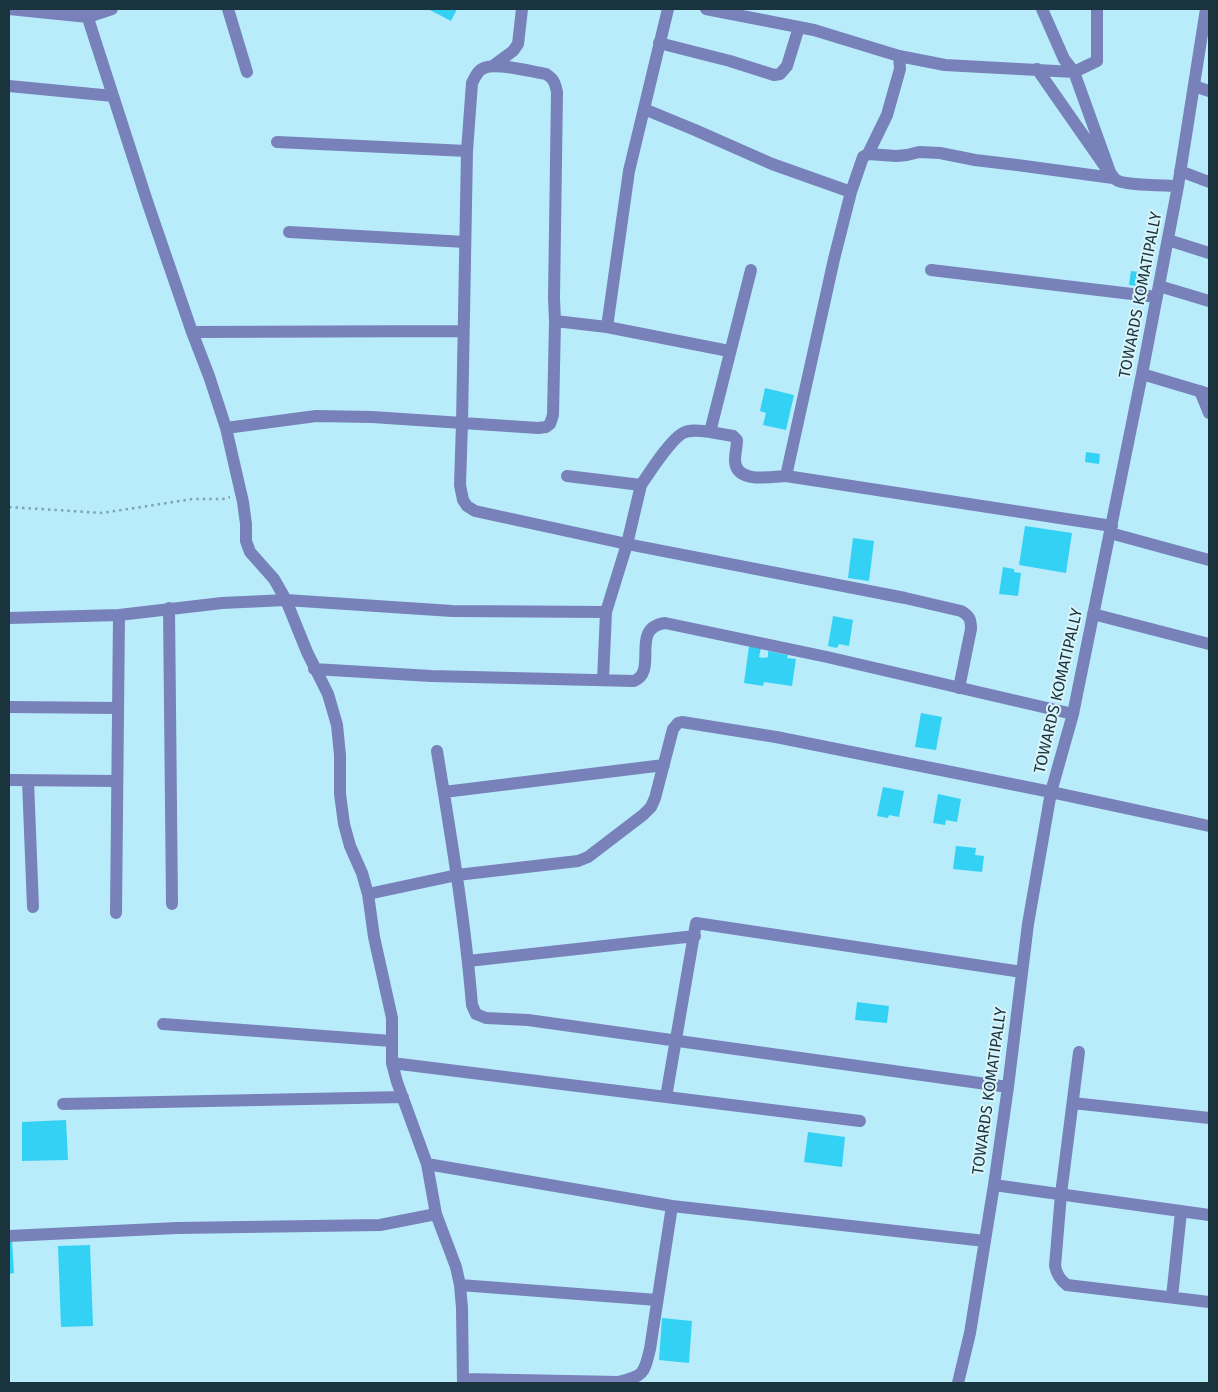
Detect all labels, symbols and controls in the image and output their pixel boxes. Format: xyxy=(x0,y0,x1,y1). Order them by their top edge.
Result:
street label: TOWARDS KOMATIPALLY xyxy=(1115,210,1167,380)
street label: TOWARDS KOMATIPALLY xyxy=(1031,607,1087,775)
street label: TOWARDS KOMATIPALLY xyxy=(969,1006,1011,1176)

